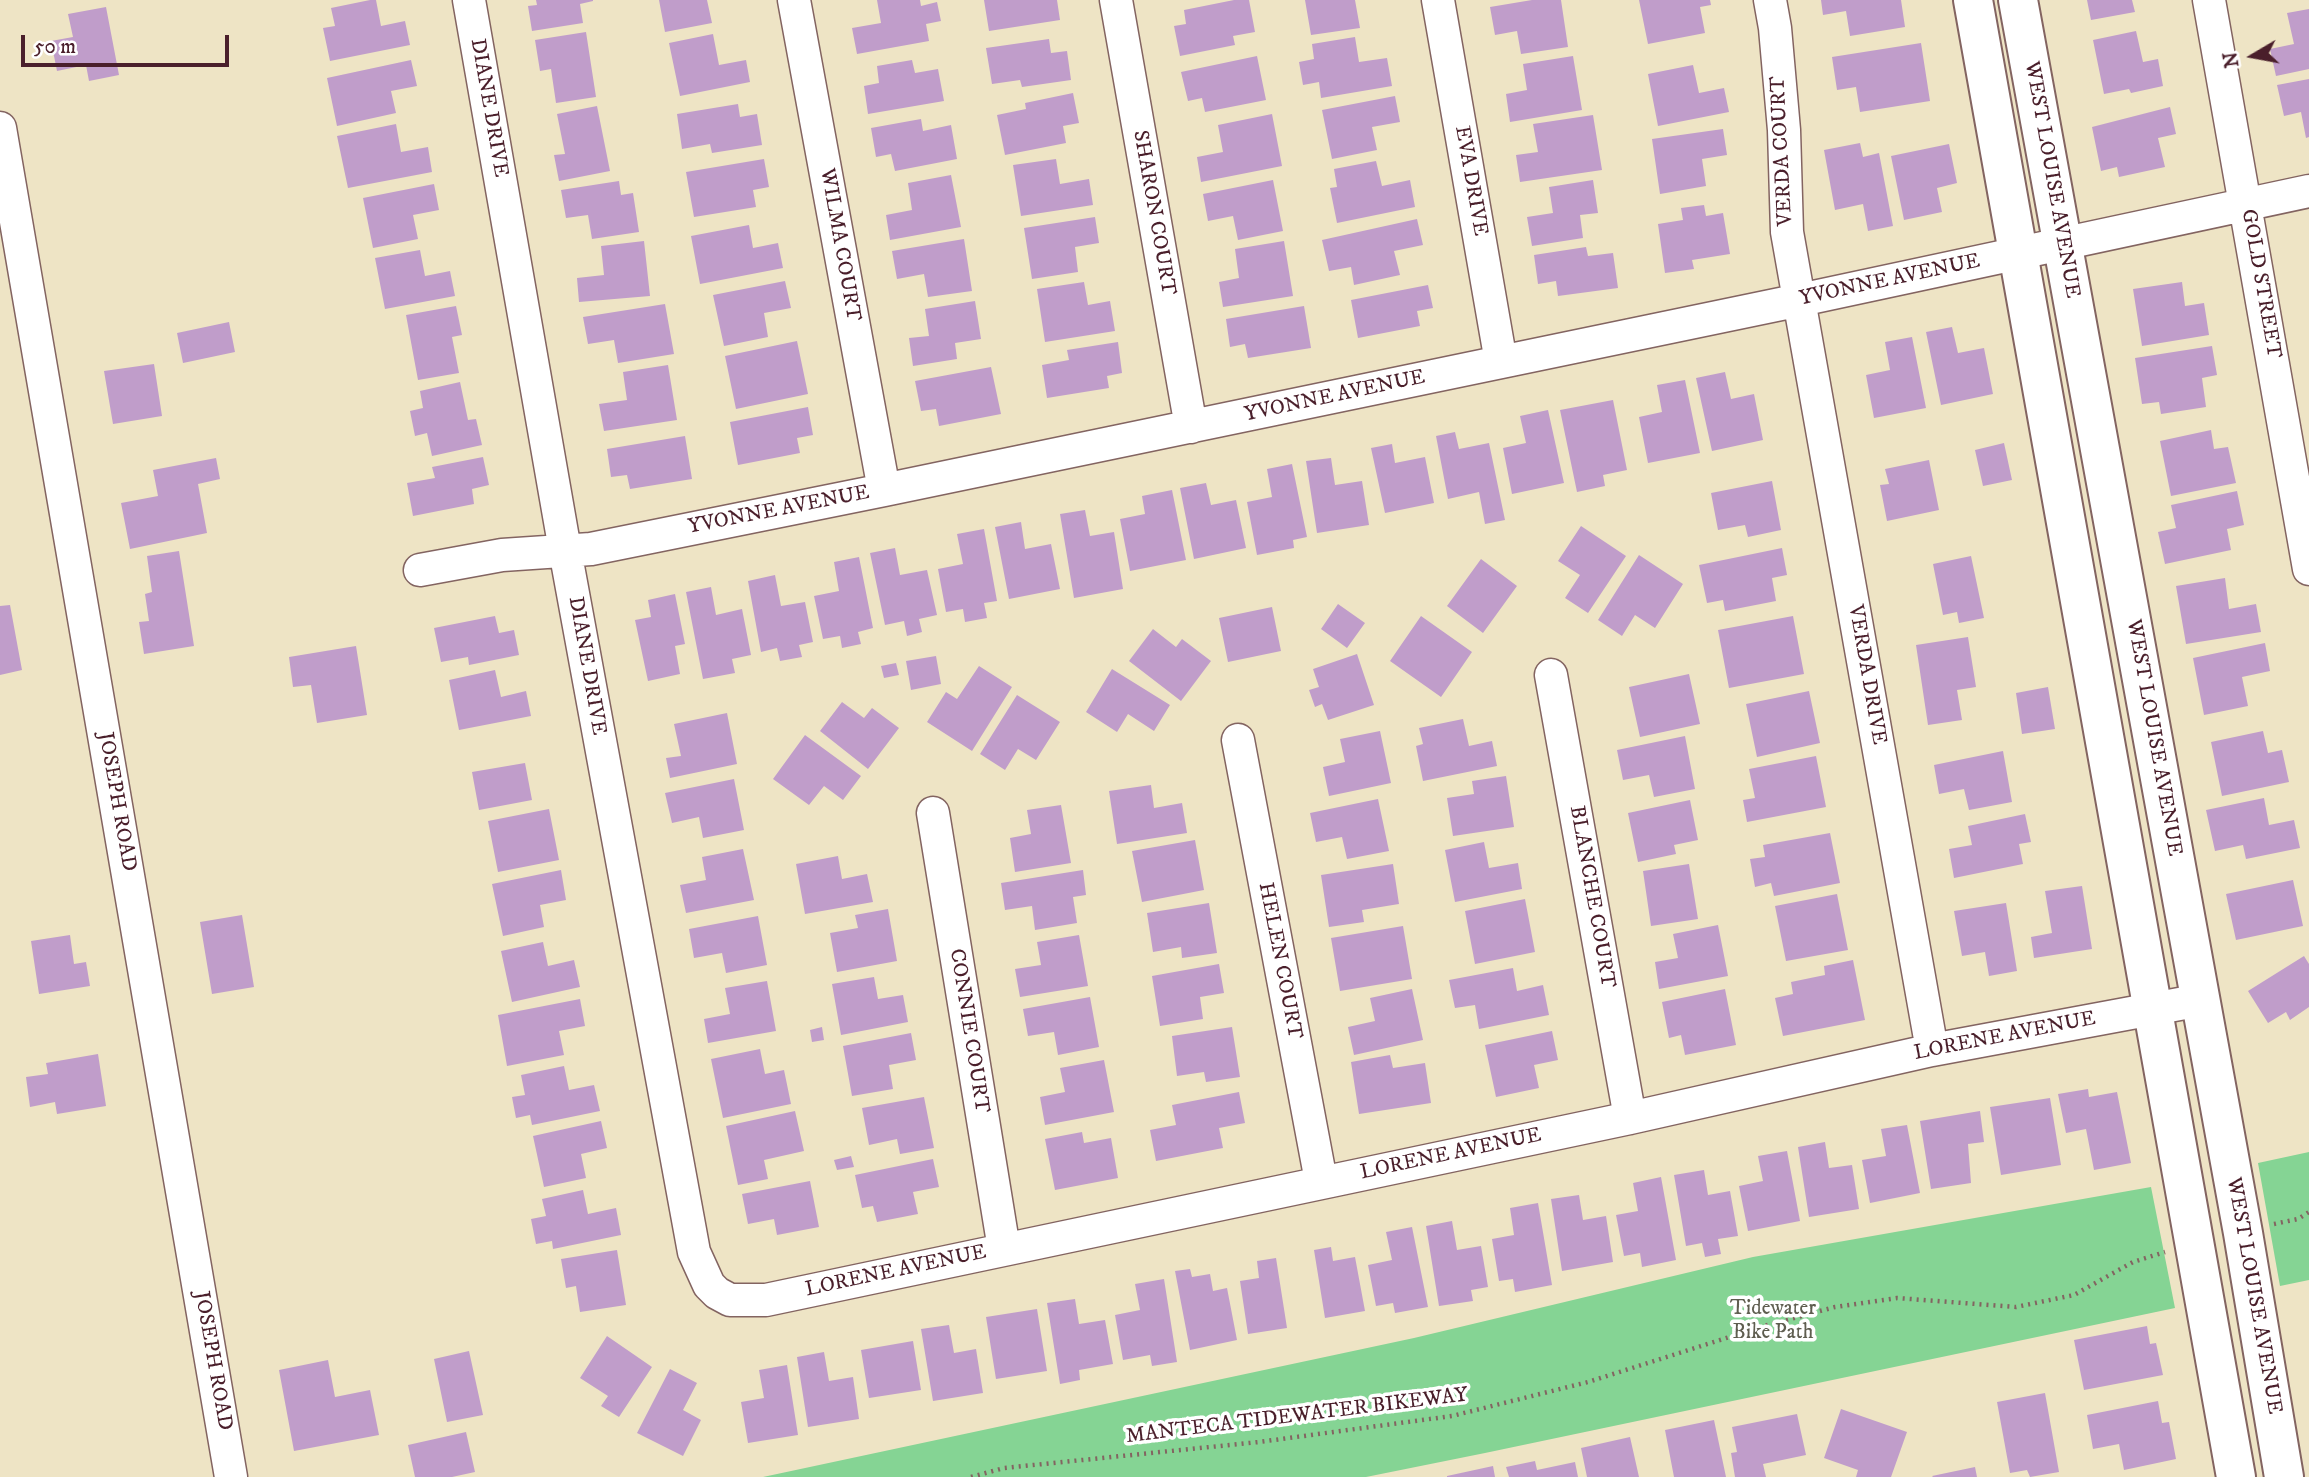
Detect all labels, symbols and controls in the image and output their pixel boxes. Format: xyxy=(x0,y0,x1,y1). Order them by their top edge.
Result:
scale bar xyxy=(24,21,233,65)
north arrow xyxy=(2218,21,2288,91)
text: 50 m xyxy=(34,34,76,60)
street label: DIANE DRIVE xyxy=(463,37,513,179)
text: N xyxy=(2219,50,2245,69)
street label: WEST LOUISE AVENUE xyxy=(2018,60,2084,300)
street label: VERDA COURT xyxy=(1766,75,1800,227)
street label: EVA DRIVE xyxy=(1448,124,1492,238)
street label: SHARON COURT xyxy=(1126,129,1180,297)
street label: WILMA COURT xyxy=(813,167,865,323)
street label: GOLD STREET xyxy=(2234,207,2286,361)
street label: YVONNE AVENUE xyxy=(1797,250,1983,312)
street label: YVONNE AVENUE xyxy=(1242,366,1428,428)
street label: YVONNE AVENUE xyxy=(686,481,872,541)
street label: DIANE DRIVE xyxy=(561,595,611,737)
street label: VERDA DRIVE xyxy=(1841,603,1891,747)
street label: WEST LOUISE AVENUE xyxy=(2120,618,2186,858)
street label: JOSEPH ROAD xyxy=(91,730,141,874)
street label: BLANCHE COURT xyxy=(1563,804,1619,990)
street label: HELEN COURT xyxy=(1251,881,1307,1041)
street label: CONNIE COURT xyxy=(943,947,993,1115)
street label: LORENE AVENUE xyxy=(1912,1007,2098,1067)
street label: LORENE AVENUE xyxy=(1358,1123,1544,1187)
street label: WEST LOUISE AVENUE xyxy=(2220,1176,2286,1416)
street label: LORENE AVENUE xyxy=(803,1240,989,1304)
street label: JOSEPH ROAD xyxy=(187,1289,237,1433)
park label: Tidewater Bike Path xyxy=(1730,1297,1816,1347)
street label: MANTECA TIDEWATER BIKEWAY xyxy=(1125,1384,1469,1450)

